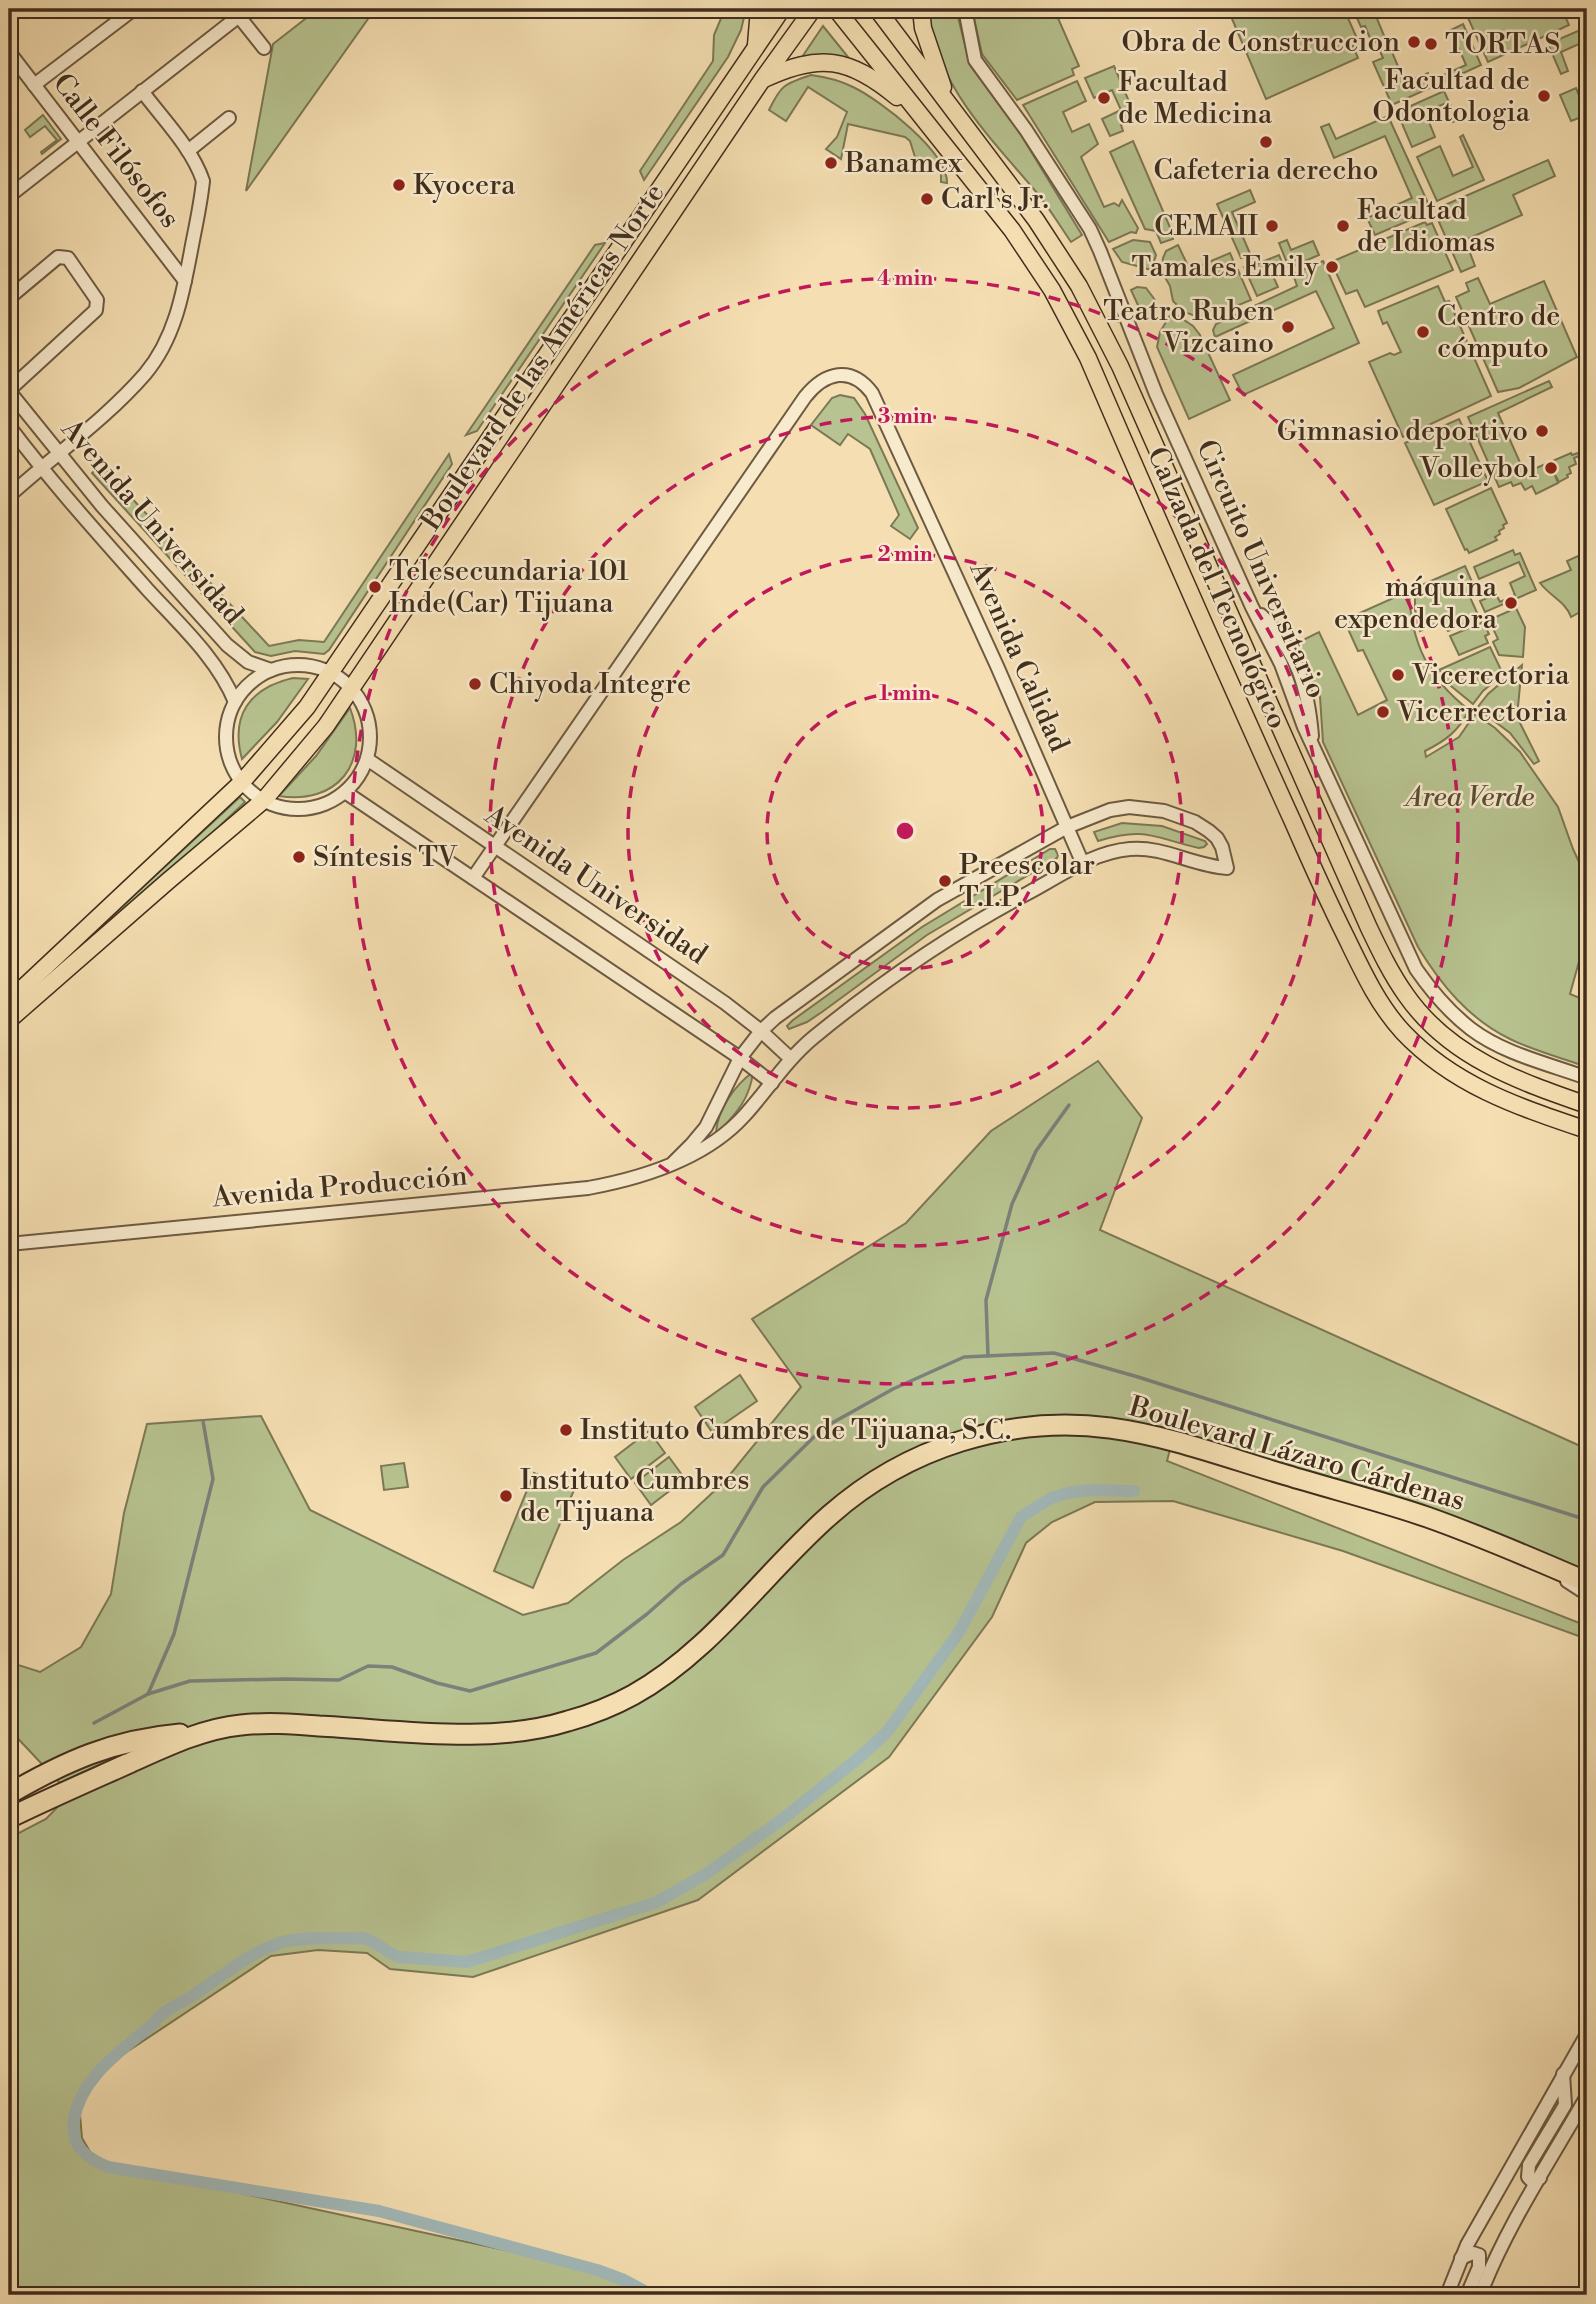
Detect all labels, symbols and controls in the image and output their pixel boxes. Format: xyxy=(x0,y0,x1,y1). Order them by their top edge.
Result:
place label: Obra de Construccion xyxy=(1122,25,1400,60)
place label: TORTAS xyxy=(1445,27,1560,62)
marker: Obra de Construccion xyxy=(1406,34,1422,50)
marker: TORTAS xyxy=(1423,36,1439,52)
place label: Facultad de Odontologia xyxy=(1373,63,1531,130)
place label: Facultad de Medicina xyxy=(1118,65,1273,132)
street label: Calle Filósofos xyxy=(45,67,187,235)
marker: Facultad de Odontologia xyxy=(1536,88,1552,104)
marker: Facultad de Medicina xyxy=(1096,90,1112,106)
marker: Cafeteria derecho xyxy=(1258,134,1274,150)
place label: Banamex xyxy=(844,146,963,181)
place label: Cafeteria derecho xyxy=(1153,153,1379,188)
marker: Banamex xyxy=(823,155,839,171)
place label: Kyocera xyxy=(413,168,516,203)
marker: Kyocera xyxy=(391,177,407,193)
street label: Boulevard de las Américas Norte xyxy=(413,177,672,538)
place label: Carl's Jr. xyxy=(941,182,1049,217)
marker: Carl's Jr. xyxy=(919,191,935,207)
place label: Facultad de Idiomas xyxy=(1357,193,1495,260)
place label: CEMAII xyxy=(1154,209,1258,244)
marker: CEMAII xyxy=(1264,218,1280,234)
marker: Facultad de Idiomas xyxy=(1335,218,1351,234)
place label: Tamales Emily xyxy=(1131,250,1318,285)
marker: Tamales Emily xyxy=(1324,259,1340,275)
text: 4 min xyxy=(877,266,933,292)
place label: Teatro Ruben Vizcaino xyxy=(1103,294,1274,361)
place label: Centro de cómputo xyxy=(1437,299,1560,366)
marker: Teatro Ruben Vizcaino xyxy=(1280,319,1296,335)
marker: Centro de cómputo xyxy=(1415,324,1431,340)
text: 3 min xyxy=(878,404,932,430)
street label: Avenida Universidad xyxy=(53,412,251,632)
place label: Gimnasio deportivo xyxy=(1277,414,1528,449)
marker: Gimnasio deportivo xyxy=(1534,423,1550,439)
street label: Circuito Universitario xyxy=(1188,434,1334,704)
street label: Calzada del Tecnológico xyxy=(1139,442,1295,734)
place label: Volleybol xyxy=(1419,451,1537,486)
marker: Volleybol xyxy=(1543,460,1559,476)
text: 2 min xyxy=(877,542,933,568)
place label: Telesecundaria 101 Inde(Car) Tijuana xyxy=(389,554,629,621)
street label: Avenida Calidad xyxy=(961,556,1077,757)
place label: máquina expendedora xyxy=(1334,570,1498,637)
marker: Telesecundaria 101 Inde(Car) Tijuana xyxy=(367,579,383,595)
marker: máquina expendedora xyxy=(1503,595,1519,611)
place label: Vicerectoria xyxy=(1411,658,1570,693)
place label: Chiyoda Integre xyxy=(489,667,691,702)
marker: Vicerectoria xyxy=(1390,667,1406,683)
marker: Chiyoda Integre xyxy=(467,676,483,692)
text: 1 min xyxy=(879,681,931,707)
place label: Vicerrectoria xyxy=(1396,695,1568,730)
marker: Vicerrectoria xyxy=(1375,704,1391,720)
park label: Area Verde xyxy=(1403,780,1534,815)
street label: Avenida Universidad xyxy=(477,797,714,972)
centre of rings xyxy=(893,819,917,843)
place label: Síntesis TV xyxy=(313,840,459,875)
place label: Preescolar T.I.P. xyxy=(959,848,1095,915)
marker: Síntesis TV xyxy=(291,849,307,865)
marker: Preescolar T.I.P. xyxy=(937,873,953,889)
street label: Avenida Producción xyxy=(210,1158,469,1216)
street label: Boulevard Lázaro Cárdenas xyxy=(1124,1389,1469,1519)
place label: Instituto Cumbres de Tijuana, S.C. xyxy=(580,1413,1011,1448)
marker: Instituto Cumbres de Tijuana, S.C. xyxy=(558,1422,574,1438)
place label: Instituto Cumbres de Tijuana xyxy=(520,1463,750,1530)
marker: Instituto Cumbres de Tijuana xyxy=(498,1488,514,1504)

